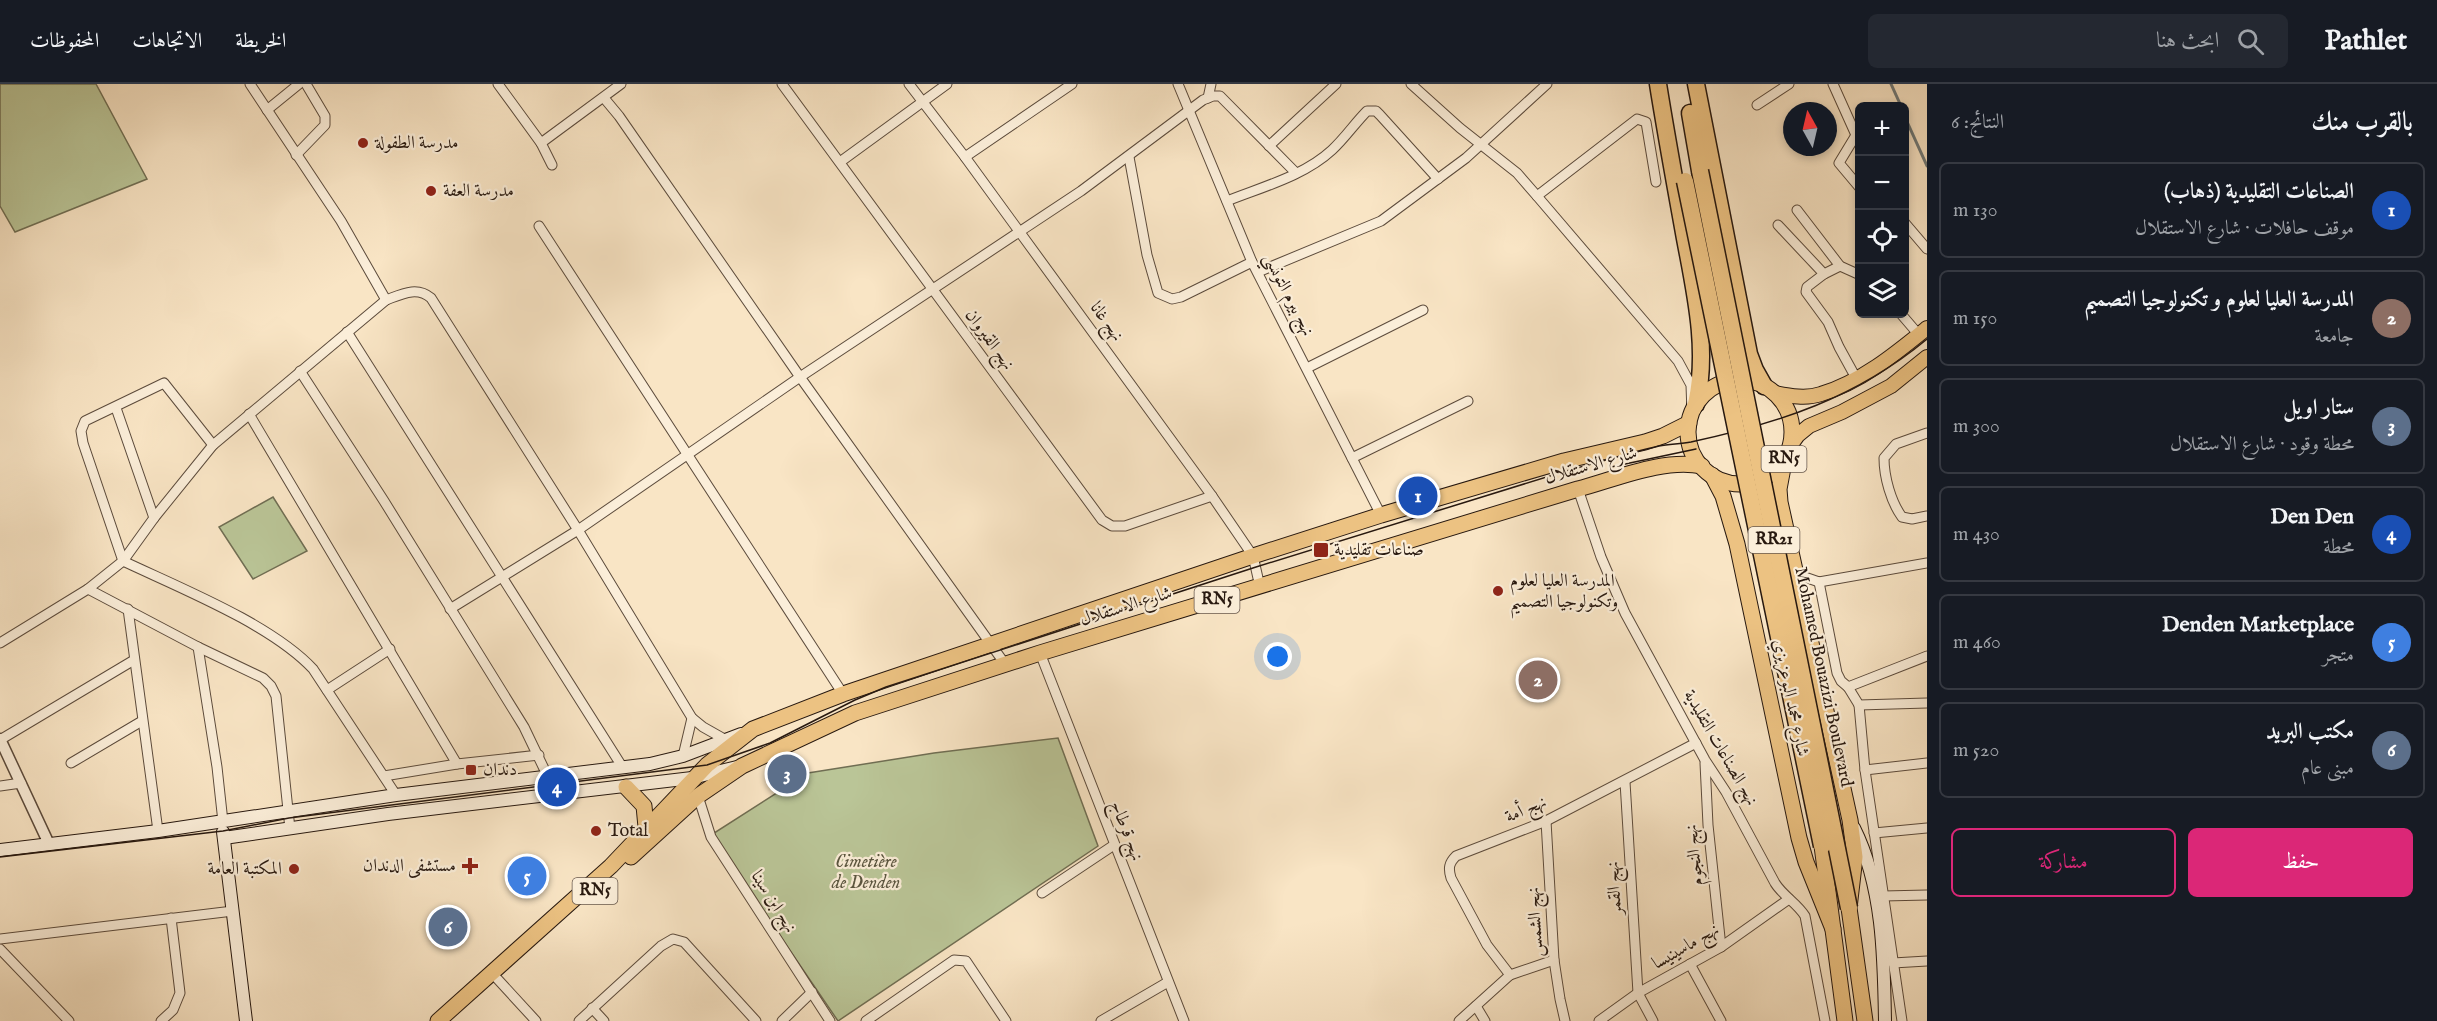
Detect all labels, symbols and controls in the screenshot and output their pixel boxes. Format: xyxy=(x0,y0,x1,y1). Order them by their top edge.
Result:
search box xyxy=(1868,14,2288,68)
text: Pathlet xyxy=(2324,24,2407,59)
icon: search xyxy=(2234,25,2267,58)
text: ابحث هنا xyxy=(2156,27,2219,55)
text: المحفوظات xyxy=(30,28,99,55)
text: الاتجاهات xyxy=(132,28,202,55)
text: الخريطة xyxy=(235,28,286,55)
north arrow xyxy=(1783,102,1837,156)
map controls xyxy=(1855,102,1909,318)
button: + xyxy=(1855,102,1909,156)
text: بالقرب منك xyxy=(2311,106,2413,139)
text: النتائج: 6 xyxy=(1951,110,2004,135)
place label: مدرسة الطفولة xyxy=(374,132,458,155)
marker: مدرسة الطفولة xyxy=(356,136,370,150)
button: − xyxy=(1855,156,1909,210)
text: الصناعات التقليدية (ذهاب) xyxy=(2164,178,2354,206)
place label: مدرسة العفة xyxy=(443,180,514,203)
marker: مدرسة العفة xyxy=(424,184,438,198)
text: 130 m xyxy=(1953,198,1998,223)
text: 1 xyxy=(2388,198,2395,223)
button: locate xyxy=(1855,210,1909,264)
text: موقف حافلات · شارع الاستقلال xyxy=(2135,216,2354,241)
street label: نهج بيرم التونسي xyxy=(1254,250,1319,342)
button: layers xyxy=(1855,264,1909,318)
text: المدرسة العليا لعلوم و تكنولوجيا التصميم xyxy=(2084,286,2354,314)
street label: نهج غانا xyxy=(1081,298,1128,348)
street label: نهج القيروان xyxy=(957,305,1019,377)
text: 150 m xyxy=(1953,306,1997,331)
text: 2 xyxy=(2387,306,2396,331)
text: جامعة xyxy=(2315,324,2354,349)
text: ستار اويل xyxy=(2283,394,2354,422)
text: 300 m xyxy=(1953,414,2000,439)
text: 3 xyxy=(2388,414,2395,439)
text: محطة وقود · شارع الاستقلال xyxy=(2170,432,2354,457)
street label: شارع الاستقلال xyxy=(1542,442,1641,492)
road number: RN5 xyxy=(1762,446,1806,472)
pin: 1 xyxy=(1398,474,1438,518)
text: Den Den xyxy=(2270,503,2354,531)
text: 430 m xyxy=(1953,522,2000,547)
text: 4 xyxy=(2387,522,2396,547)
road number: RR21 xyxy=(1748,527,1800,553)
text: محطة xyxy=(2323,535,2354,560)
place label: صناعات تقليدية xyxy=(1334,539,1424,562)
marker: صناعات تقليدية xyxy=(1312,541,1330,559)
street label: Mohamed Bouazizi Boulevard xyxy=(1788,565,1858,789)
place label: المدرسة العليا لعلوم وتكنولوجيا التصميم xyxy=(1510,570,1618,619)
street label: شارع الاستقلال xyxy=(1077,582,1176,634)
marker: المدرسة العليا لعلوم وتكنولوجيا التصميم xyxy=(1491,584,1505,598)
road number: RN5 xyxy=(1194,587,1240,613)
text: Denden Marketplace xyxy=(2162,611,2354,639)
text: 460 m xyxy=(1953,630,2001,655)
text: 5 xyxy=(2388,630,2395,655)
street label: شارع محمد البوعزيزي xyxy=(1764,637,1814,759)
your location xyxy=(1263,642,1292,671)
text: متجر xyxy=(2322,643,2354,668)
pin: 2 xyxy=(1518,658,1558,702)
street label: نهج الصناعات التقليدية xyxy=(1675,686,1763,812)
text: مكتب البريد xyxy=(2266,718,2354,746)
text: 520 m xyxy=(1953,738,1999,763)
text: 6 xyxy=(2387,738,2396,763)
pin: 3 xyxy=(768,752,806,796)
text: مبنى عام xyxy=(2301,756,2354,781)
place label: دندان xyxy=(483,759,517,782)
marker: دندان xyxy=(464,763,478,777)
pin: 4 xyxy=(538,764,576,810)
street label: نهج أمة xyxy=(1501,788,1551,832)
street label: نهج قرطاج xyxy=(1101,798,1148,865)
place label: Total xyxy=(608,820,648,843)
street label: نهج النجوم xyxy=(1680,823,1713,887)
marker: Total xyxy=(589,824,603,838)
button: مشاركة xyxy=(1951,828,2176,897)
button: حفظ xyxy=(2188,828,2413,897)
park label: Cimetière de Denden xyxy=(831,851,900,895)
pin: 5 xyxy=(508,854,546,898)
place label: مستشفى الدندان xyxy=(363,855,456,878)
marker: مستشفى الدندان xyxy=(461,857,479,875)
place label: المكتبة العامة xyxy=(208,858,282,881)
street label: نهج القمر xyxy=(1602,861,1631,917)
marker: المكتبة العامة xyxy=(287,862,301,876)
street label: نهج ابن سينا xyxy=(742,866,801,939)
road number: RN5 xyxy=(572,878,618,904)
street label: نهج الشمس xyxy=(1523,886,1552,958)
pin: 6 xyxy=(428,904,468,950)
street label: نهج ماسينيسا xyxy=(1648,919,1725,978)

